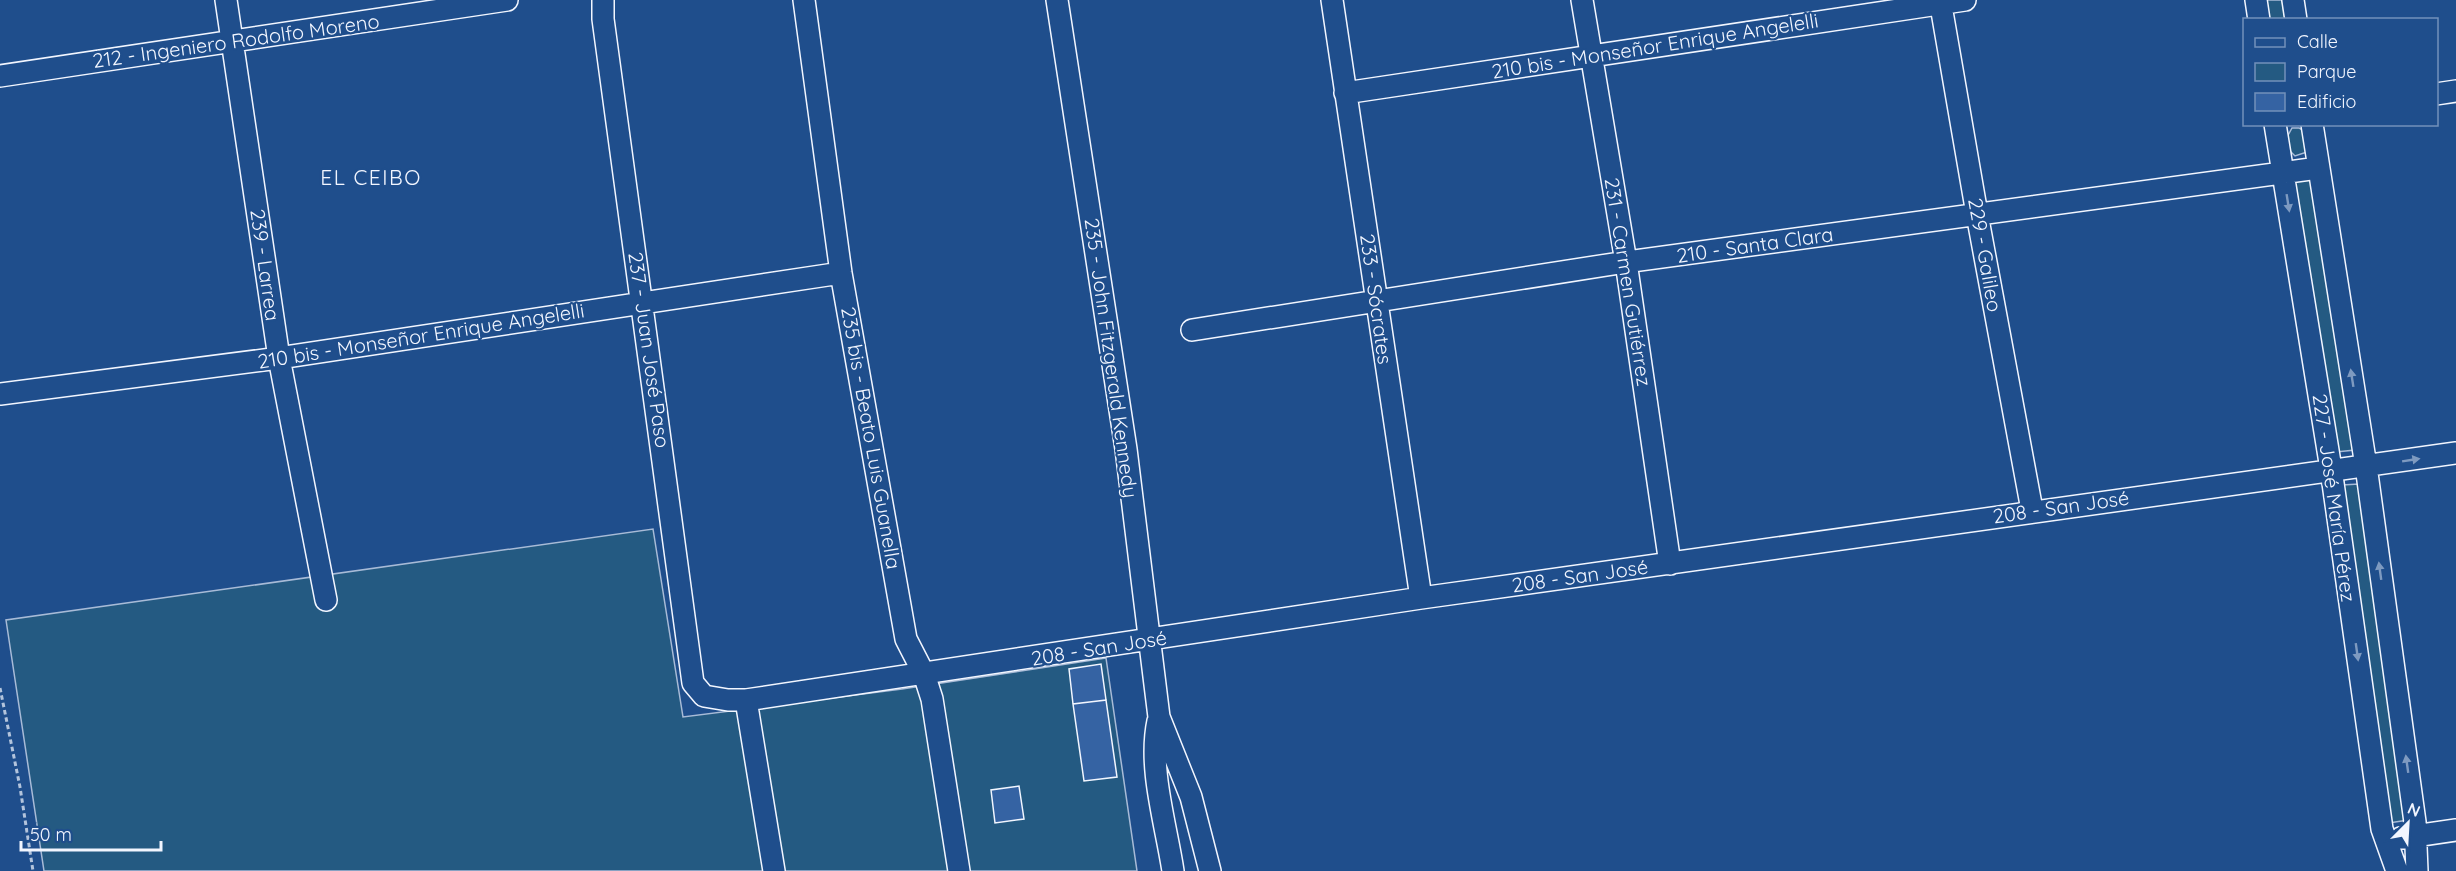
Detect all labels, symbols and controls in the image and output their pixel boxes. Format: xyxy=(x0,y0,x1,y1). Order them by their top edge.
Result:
street label: 210 bis - Monseñor Enrique Angelelli xyxy=(1490,7,1820,84)
street label: 212 - Ingeniero Rodolfo Moreno xyxy=(91,8,381,73)
legend xyxy=(2243,18,2438,126)
text: Calle xyxy=(2297,30,2338,53)
text: Parque xyxy=(2297,60,2356,83)
text: Edificio xyxy=(2297,90,2356,113)
district label: EL CEIBO xyxy=(320,164,422,190)
street label: 231 - Carmen Gutiérrez xyxy=(1600,176,1657,388)
one-way arrow xyxy=(2283,194,2292,213)
street label: 229 - Galileo xyxy=(1963,196,2008,314)
street label: 239 - Larrea xyxy=(245,207,286,322)
street label: 235 - John Fitzgerald Kennedy xyxy=(1079,216,1144,499)
street label: 210 - Santa Clara xyxy=(1675,221,1835,268)
street label: 233 - Sócrates xyxy=(1355,232,1398,366)
street label: 237 - Juan José Paso xyxy=(623,250,676,449)
street label: 210 bis - Monseñor Enrique Angelelli xyxy=(256,297,586,374)
street label: 235 bis - Beato Luis Guanella xyxy=(836,305,907,571)
one-way arrow xyxy=(2347,369,2356,388)
street label: 227 - José María Pérez xyxy=(2308,392,2361,604)
one-way arrow xyxy=(2402,455,2421,464)
street label: 208 - San José xyxy=(1991,485,2131,528)
street label: 208 - San José xyxy=(1510,554,1650,597)
one-way arrow xyxy=(2376,562,2385,581)
street label: 208 - San José xyxy=(1029,624,1169,671)
one-way arrow xyxy=(2352,642,2361,661)
one-way arrow xyxy=(2402,755,2411,774)
north arrow xyxy=(2378,793,2438,853)
text: N xyxy=(2405,798,2424,821)
scale bar xyxy=(21,814,160,852)
text: 50 m xyxy=(30,823,72,846)

